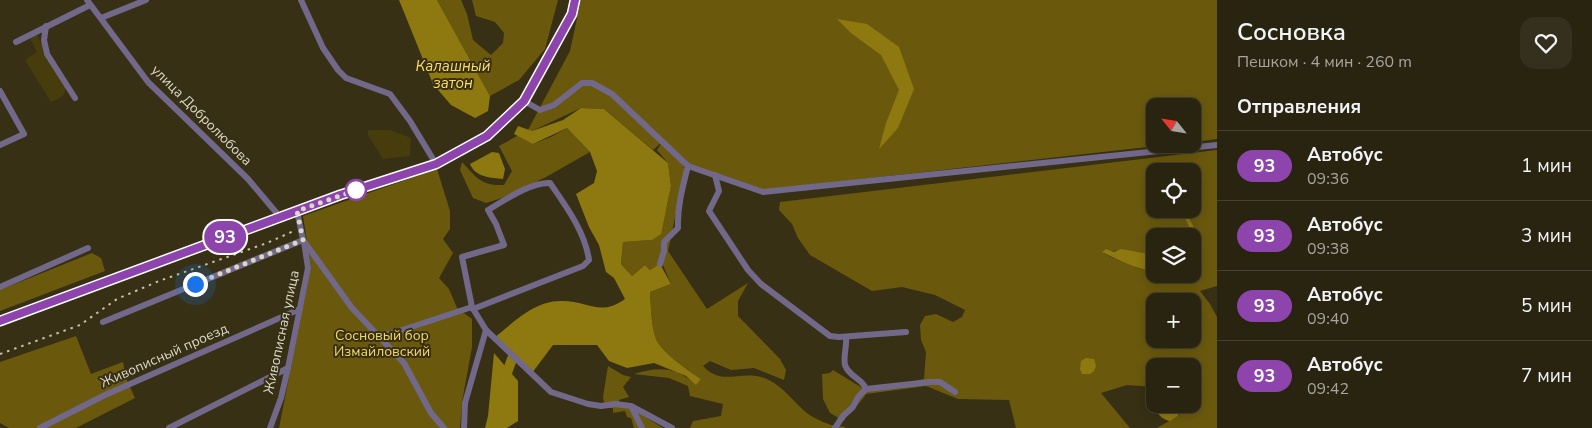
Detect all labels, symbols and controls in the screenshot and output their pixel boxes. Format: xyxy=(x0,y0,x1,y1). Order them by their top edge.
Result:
text: Сосновка xyxy=(1237,16,1346,48)
button: heart xyxy=(1520,17,1572,69)
text: Пешком · 4 мин · 260 m xyxy=(1237,51,1412,73)
water label: Калашный затон xyxy=(416,56,491,93)
street label: улица Добролюбова xyxy=(147,61,256,170)
text: Отправления xyxy=(1237,94,1361,120)
north arrow xyxy=(1146,98,1201,152)
map controls xyxy=(1146,98,1201,413)
text: Автобус xyxy=(1307,142,1383,168)
text: 1 мин xyxy=(1521,153,1572,179)
text: 93 xyxy=(1254,154,1275,178)
button: locate xyxy=(1146,163,1201,218)
text: 09:36 xyxy=(1307,168,1349,190)
unlabelled marker xyxy=(345,179,367,201)
text: Автобус xyxy=(1307,212,1383,238)
line badge: 93 xyxy=(202,221,248,253)
text: 3 мин xyxy=(1521,223,1572,249)
text: 93 xyxy=(1254,224,1275,248)
text: 93 xyxy=(214,225,236,249)
button: layers xyxy=(1146,228,1201,283)
text: 09:38 xyxy=(1307,238,1349,260)
street label: Живописная улица xyxy=(259,268,304,396)
your location xyxy=(183,272,208,297)
text: Автобус xyxy=(1307,282,1383,308)
button: + xyxy=(1146,293,1201,348)
text: 5 мин xyxy=(1521,293,1572,319)
text: 93 xyxy=(1254,294,1275,318)
text: 09:40 xyxy=(1307,308,1349,330)
street label: Живописный проезд xyxy=(97,319,231,392)
park label: Сосновый бор Измайловский xyxy=(334,326,430,361)
text: Автобус xyxy=(1307,352,1383,378)
button: − xyxy=(1146,358,1201,413)
text: 7 мин xyxy=(1521,363,1572,389)
text: 93 xyxy=(1254,364,1275,388)
text: 09:42 xyxy=(1307,378,1349,400)

